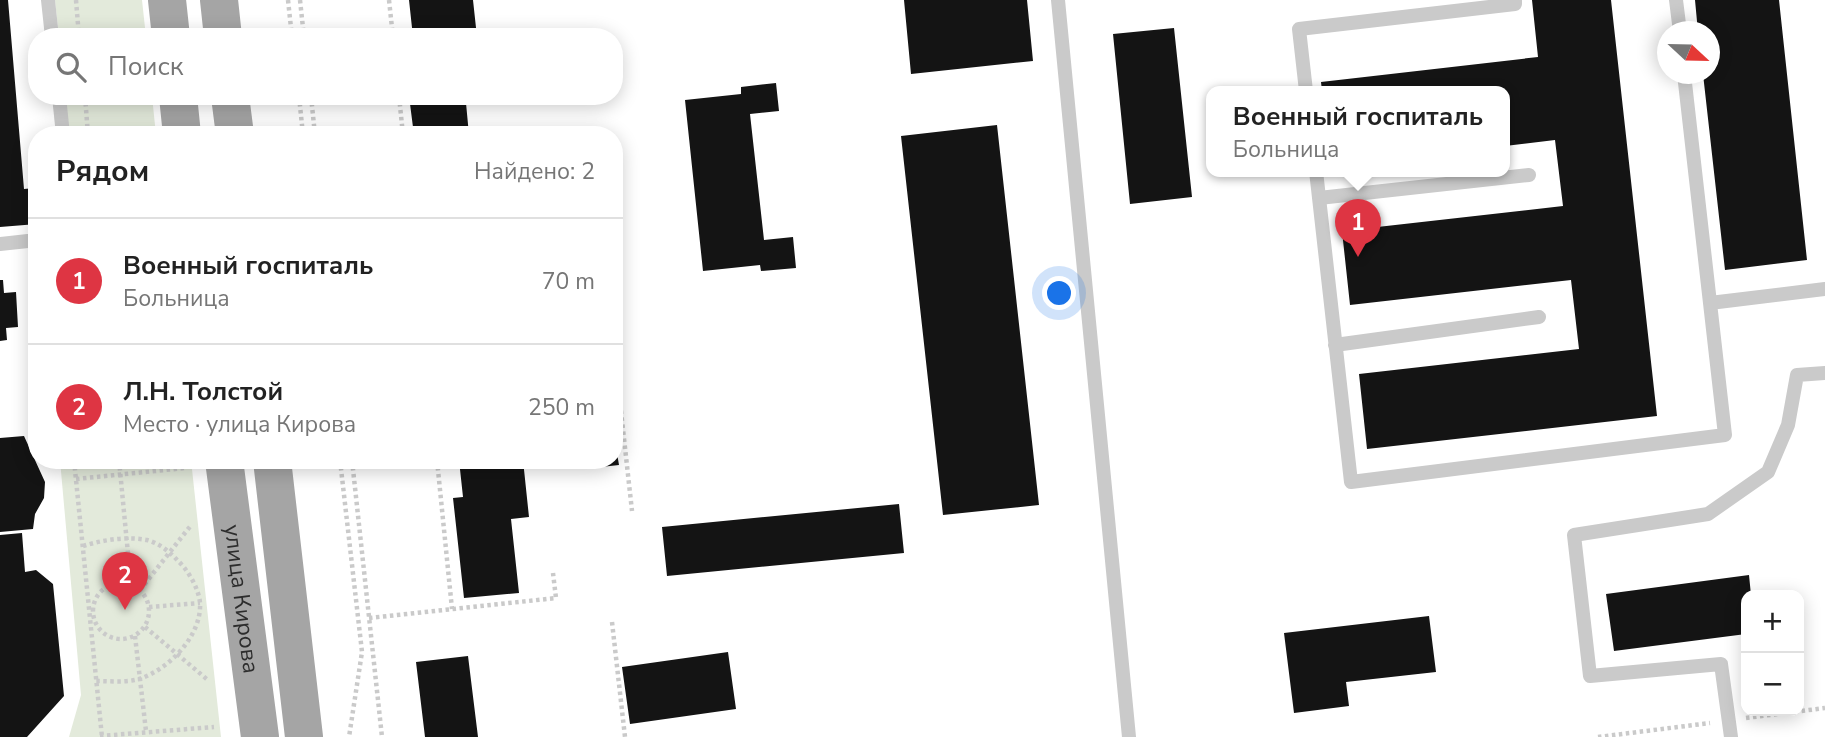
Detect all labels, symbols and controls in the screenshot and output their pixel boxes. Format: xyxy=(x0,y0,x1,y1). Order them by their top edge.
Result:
north arrow xyxy=(1657,21,1720,84)
search box xyxy=(28,28,623,105)
icon: search xyxy=(52,48,90,86)
text: Поиск xyxy=(108,49,184,84)
popup xyxy=(1206,86,1510,177)
text: Военный госпиталь xyxy=(1233,99,1483,134)
text: Больница xyxy=(1233,134,1339,165)
text: Рядом xyxy=(56,151,149,192)
text: Найдено: 2 xyxy=(474,156,595,187)
pin: 1 xyxy=(1335,199,1381,257)
text: Военный госпиталь xyxy=(123,248,373,283)
text: 1 xyxy=(72,266,86,297)
text: 70 m xyxy=(542,266,595,297)
your location xyxy=(1042,276,1076,310)
text: Больница xyxy=(123,283,230,314)
text: Л.Н. Толстой xyxy=(123,374,283,409)
text: 2 xyxy=(72,392,86,423)
text: 250 m xyxy=(528,392,595,423)
text: Место · улица Кирова xyxy=(123,409,356,440)
street label: улица Кирова xyxy=(217,523,267,675)
pin: 2 xyxy=(102,552,148,610)
map controls xyxy=(1741,590,1804,716)
button: + xyxy=(1741,590,1804,653)
button: − xyxy=(1741,653,1804,716)

